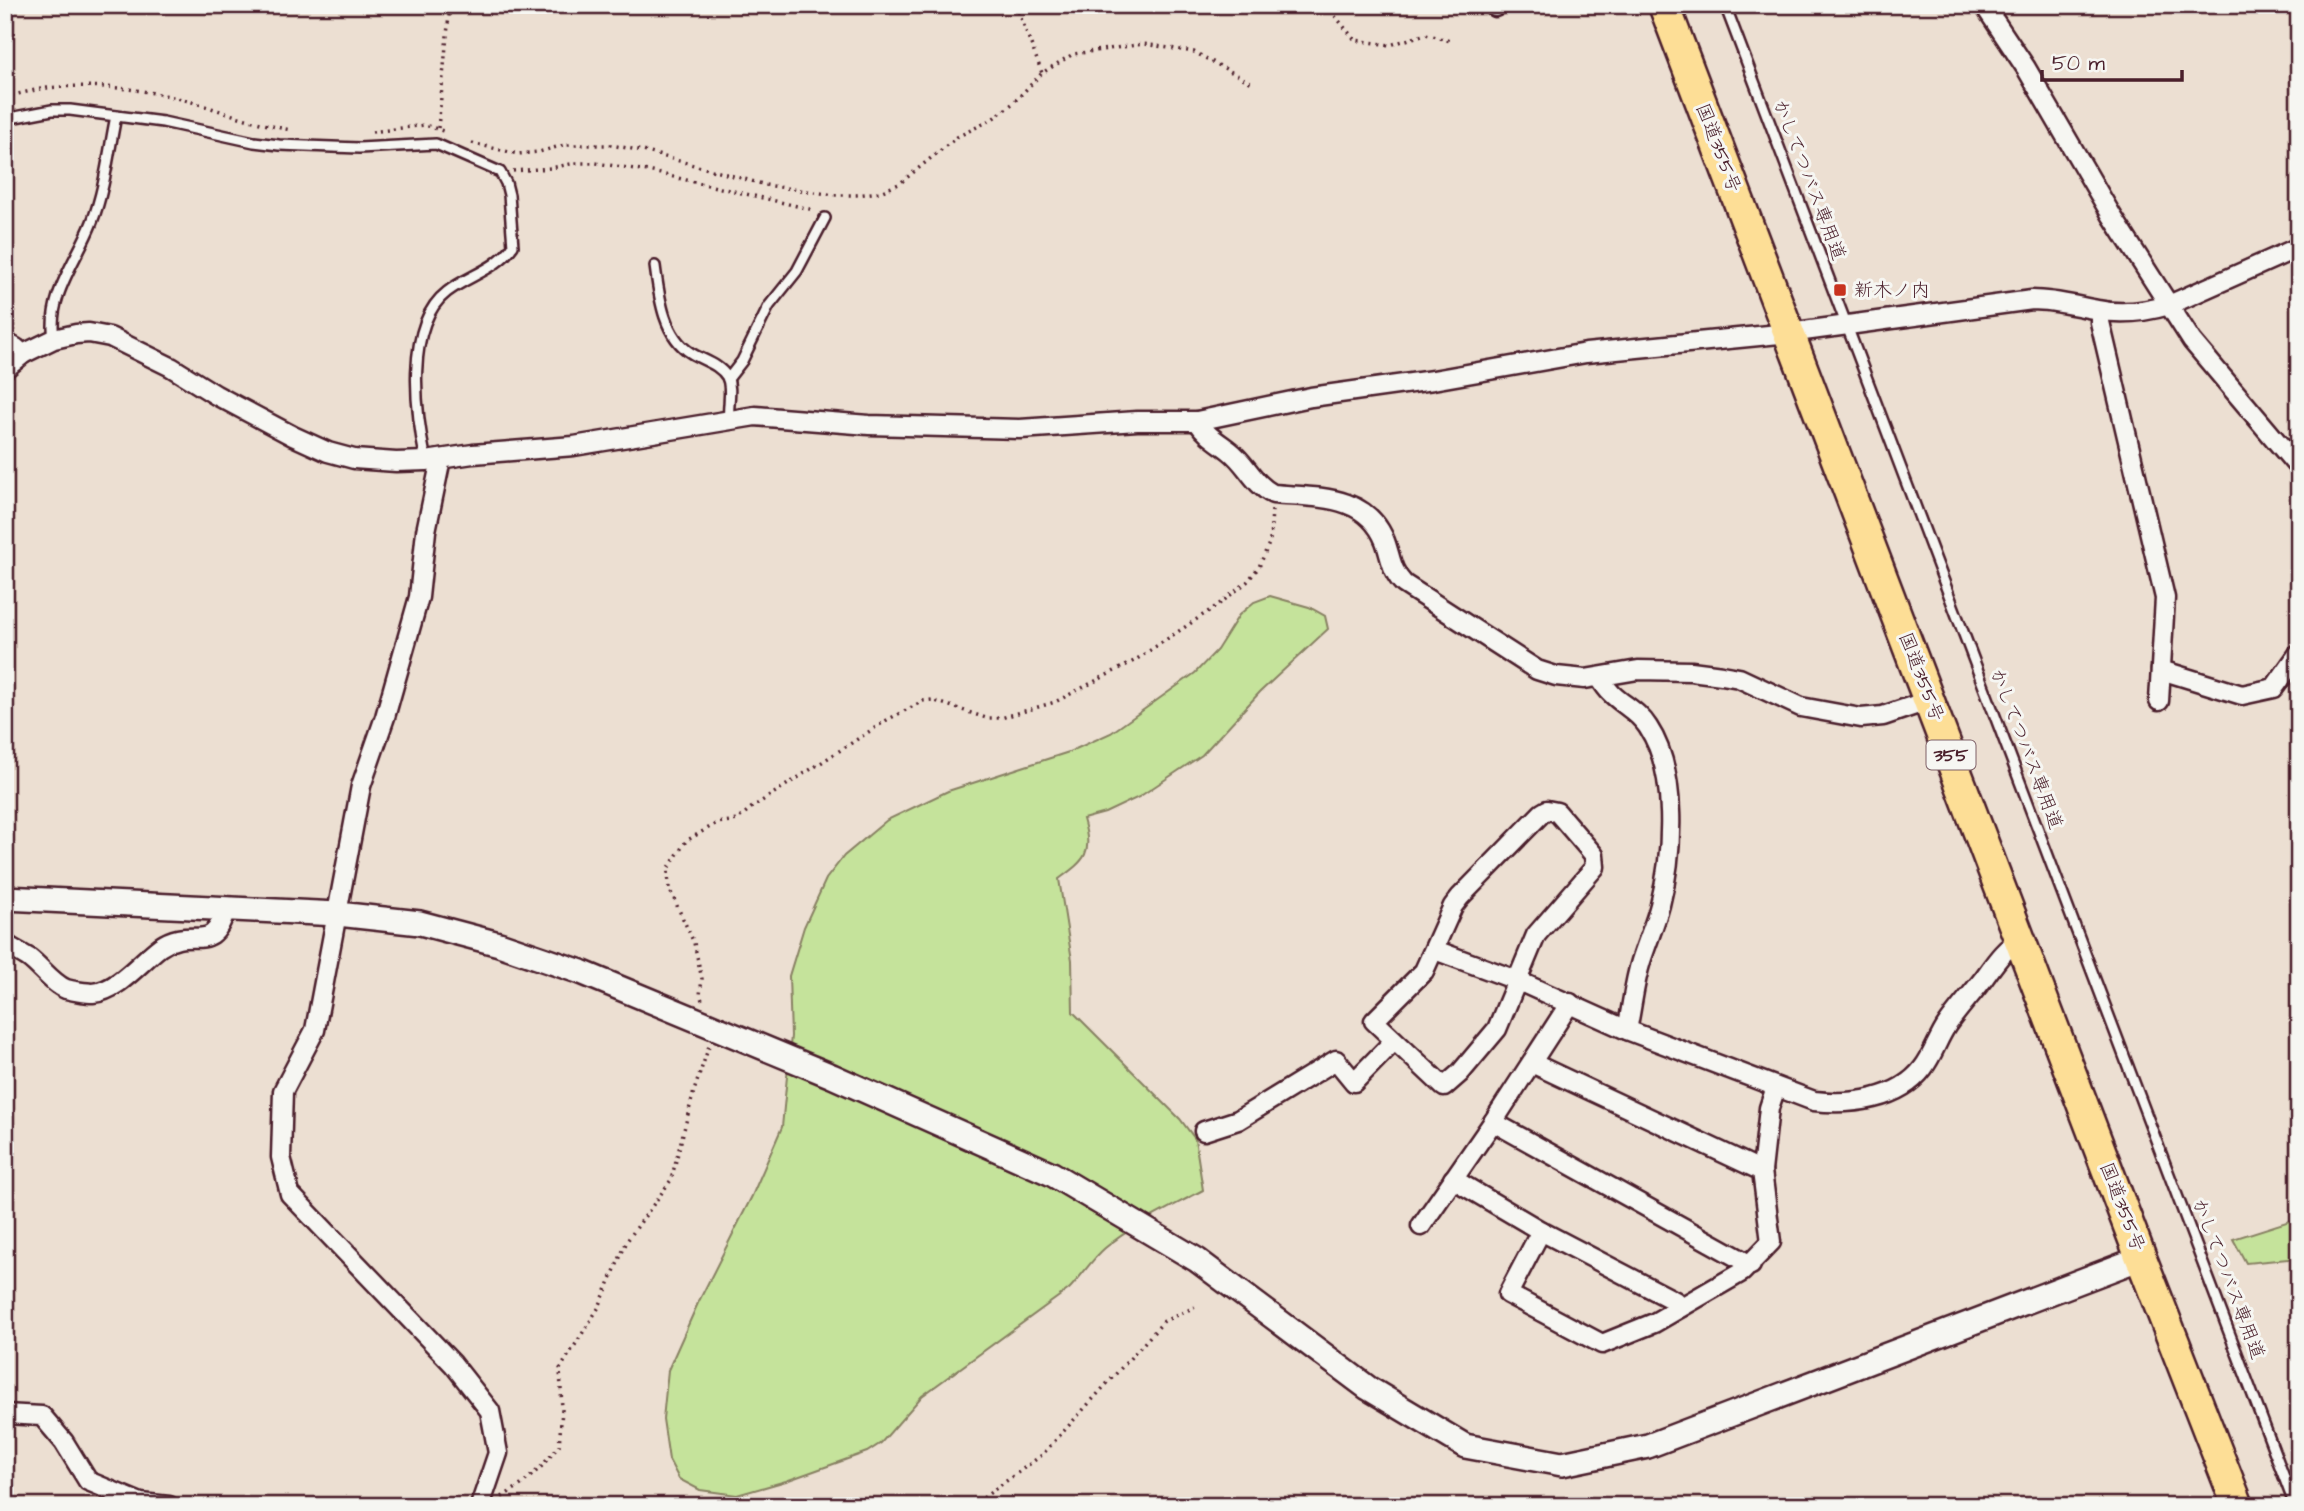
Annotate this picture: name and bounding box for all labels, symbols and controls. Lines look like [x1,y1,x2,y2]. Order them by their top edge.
scale bar [2042,38,2182,82]
text: 50 m [2052,49,2106,78]
street label: かしてつバス専用道 [1766,96,1852,264]
street label: 国道355号 [1689,99,1747,197]
place label: 新木ノ内 [1854,277,1930,304]
marker: 新木ノ内 [1832,282,1848,298]
street label: 国道355号 [1892,628,1950,726]
street label: かしてつバス専用道 [1983,665,2069,833]
road number: 355 [1926,740,1976,770]
street label: 国道355号 [2093,1158,2151,1256]
street label: かしてつバス専用道 [2185,1195,2271,1363]

